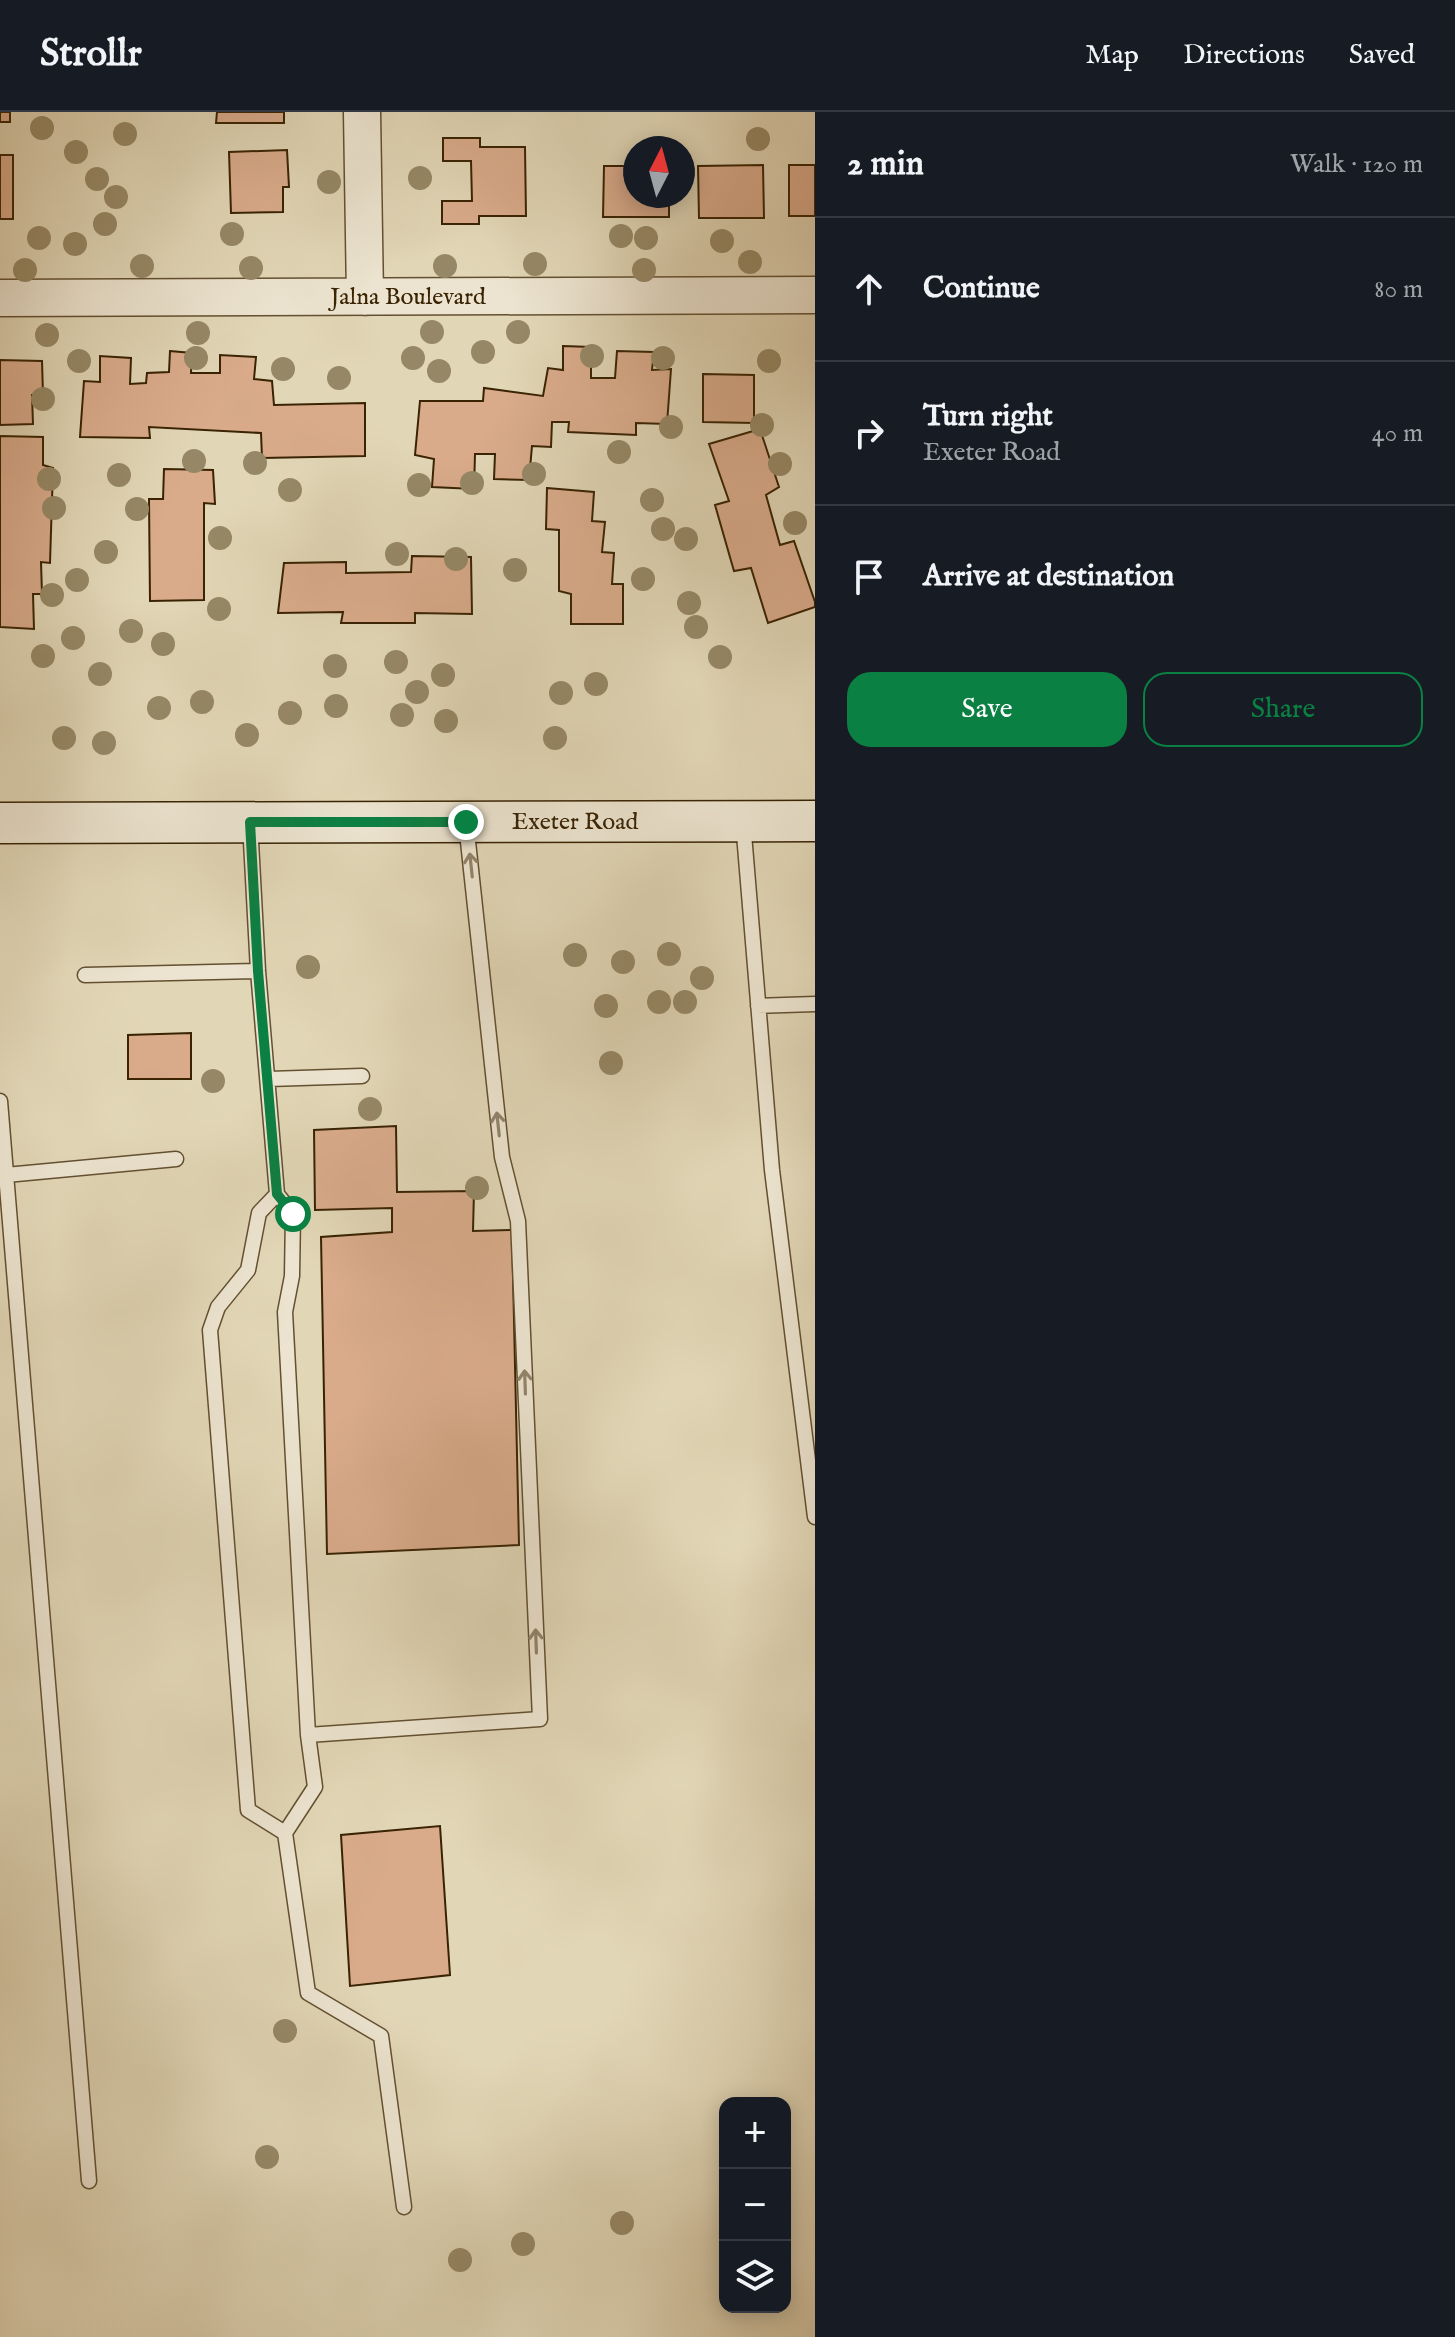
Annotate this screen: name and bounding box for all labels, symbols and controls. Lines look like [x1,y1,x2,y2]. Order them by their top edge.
text: Strollr [40,31,142,79]
text: Map [1085,38,1139,73]
text: Directions [1183,38,1305,73]
text: Saved [1349,38,1415,73]
north arrow [623,136,695,208]
text: 2 min [847,143,924,186]
text: Walk · 120 m [1290,148,1423,181]
icon: ahead [847,267,891,311]
text: Continue [923,270,1040,308]
text: 80 m [1374,273,1423,306]
street label: Jalna Boulevard [327,282,486,313]
text: Turn right [923,398,1053,436]
icon: right [847,411,891,455]
text: 40 m [1372,417,1423,450]
text: Exeter Road [923,436,1060,469]
icon: arrive [847,555,891,599]
text: Arrive at destination [923,558,1174,596]
button: Save [847,672,1127,747]
button: Share [1143,672,1423,747]
route end [448,804,484,840]
street label: Exeter Road [512,807,639,838]
one-way arrow [463,853,478,879]
one-way arrow [491,1111,506,1138]
route start [275,1196,311,1232]
one-way arrow [517,1369,532,1396]
one-way arrow [529,1628,544,1655]
map controls [719,2097,791,2313]
button: + [719,2097,791,2169]
button: − [719,2169,791,2241]
button: layers [719,2241,791,2313]

